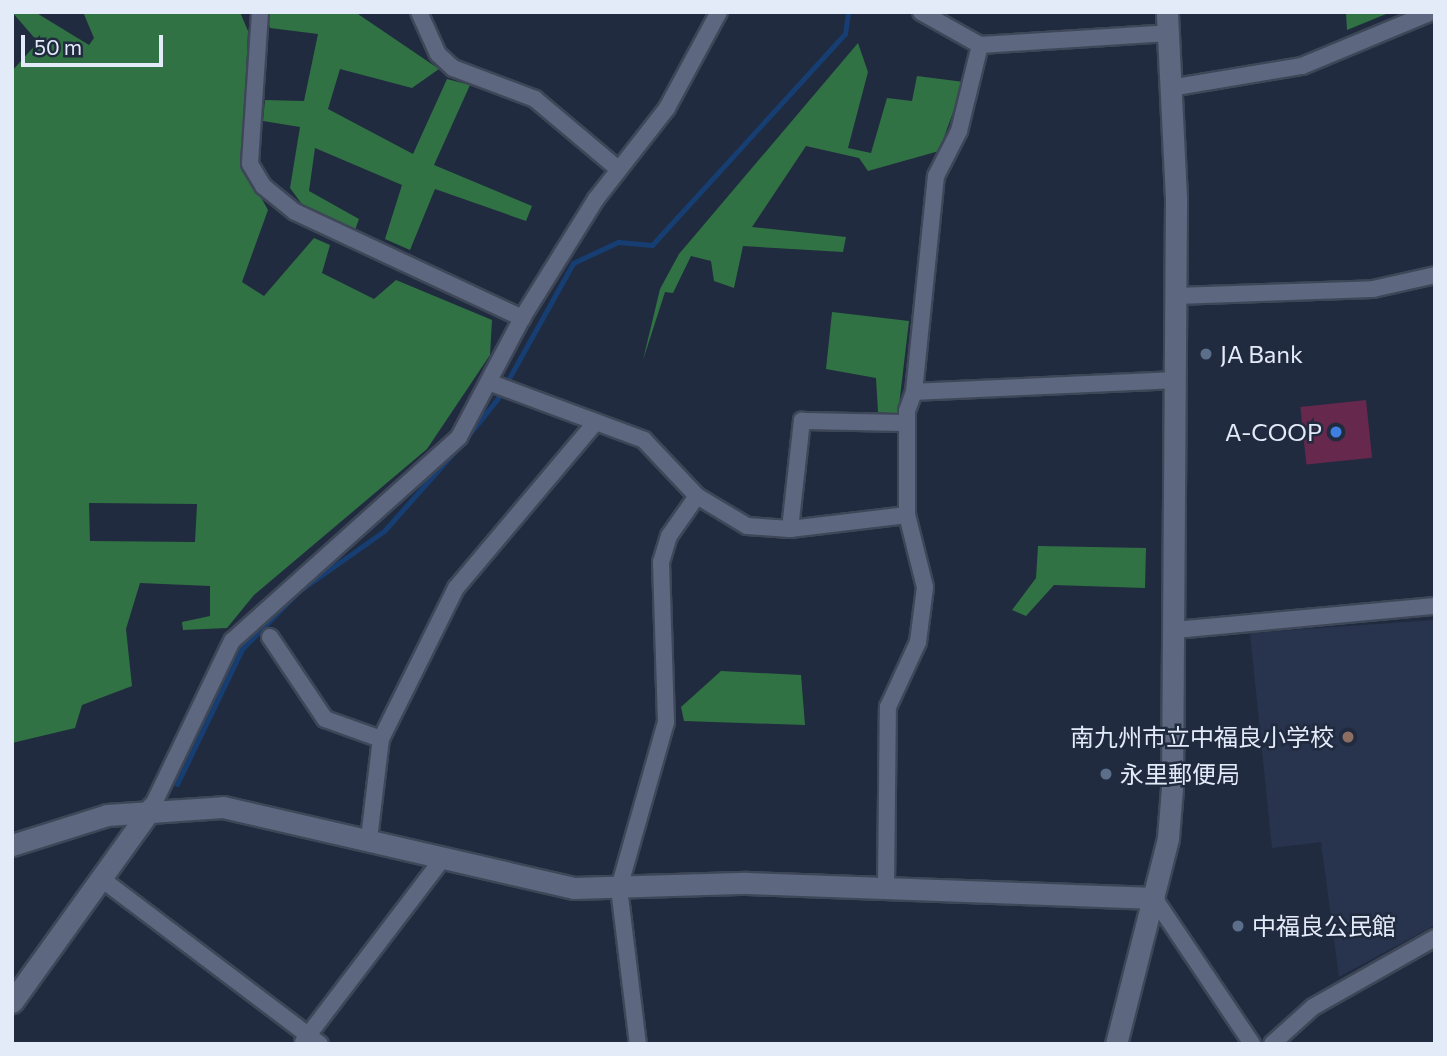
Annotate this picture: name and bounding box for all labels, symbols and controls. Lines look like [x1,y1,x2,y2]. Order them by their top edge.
scale bar [24,21,166,65]
text: 50 m [34,34,82,59]
place label: JA Bank [1220,340,1303,368]
marker: JA Bank [1198,346,1214,362]
place label: A-COOP [1225,418,1322,446]
marker: A-COOP [1328,424,1344,440]
place label: 南九州市立中福良小学校 [1070,723,1334,751]
marker: 南九州市立中福良小学校 [1340,729,1356,745]
place label: 永里郵便局 [1120,760,1240,788]
marker: 永里郵便局 [1098,766,1114,782]
place label: 中福良公民館 [1252,912,1396,940]
marker: 中福良公民館 [1230,918,1246,934]

